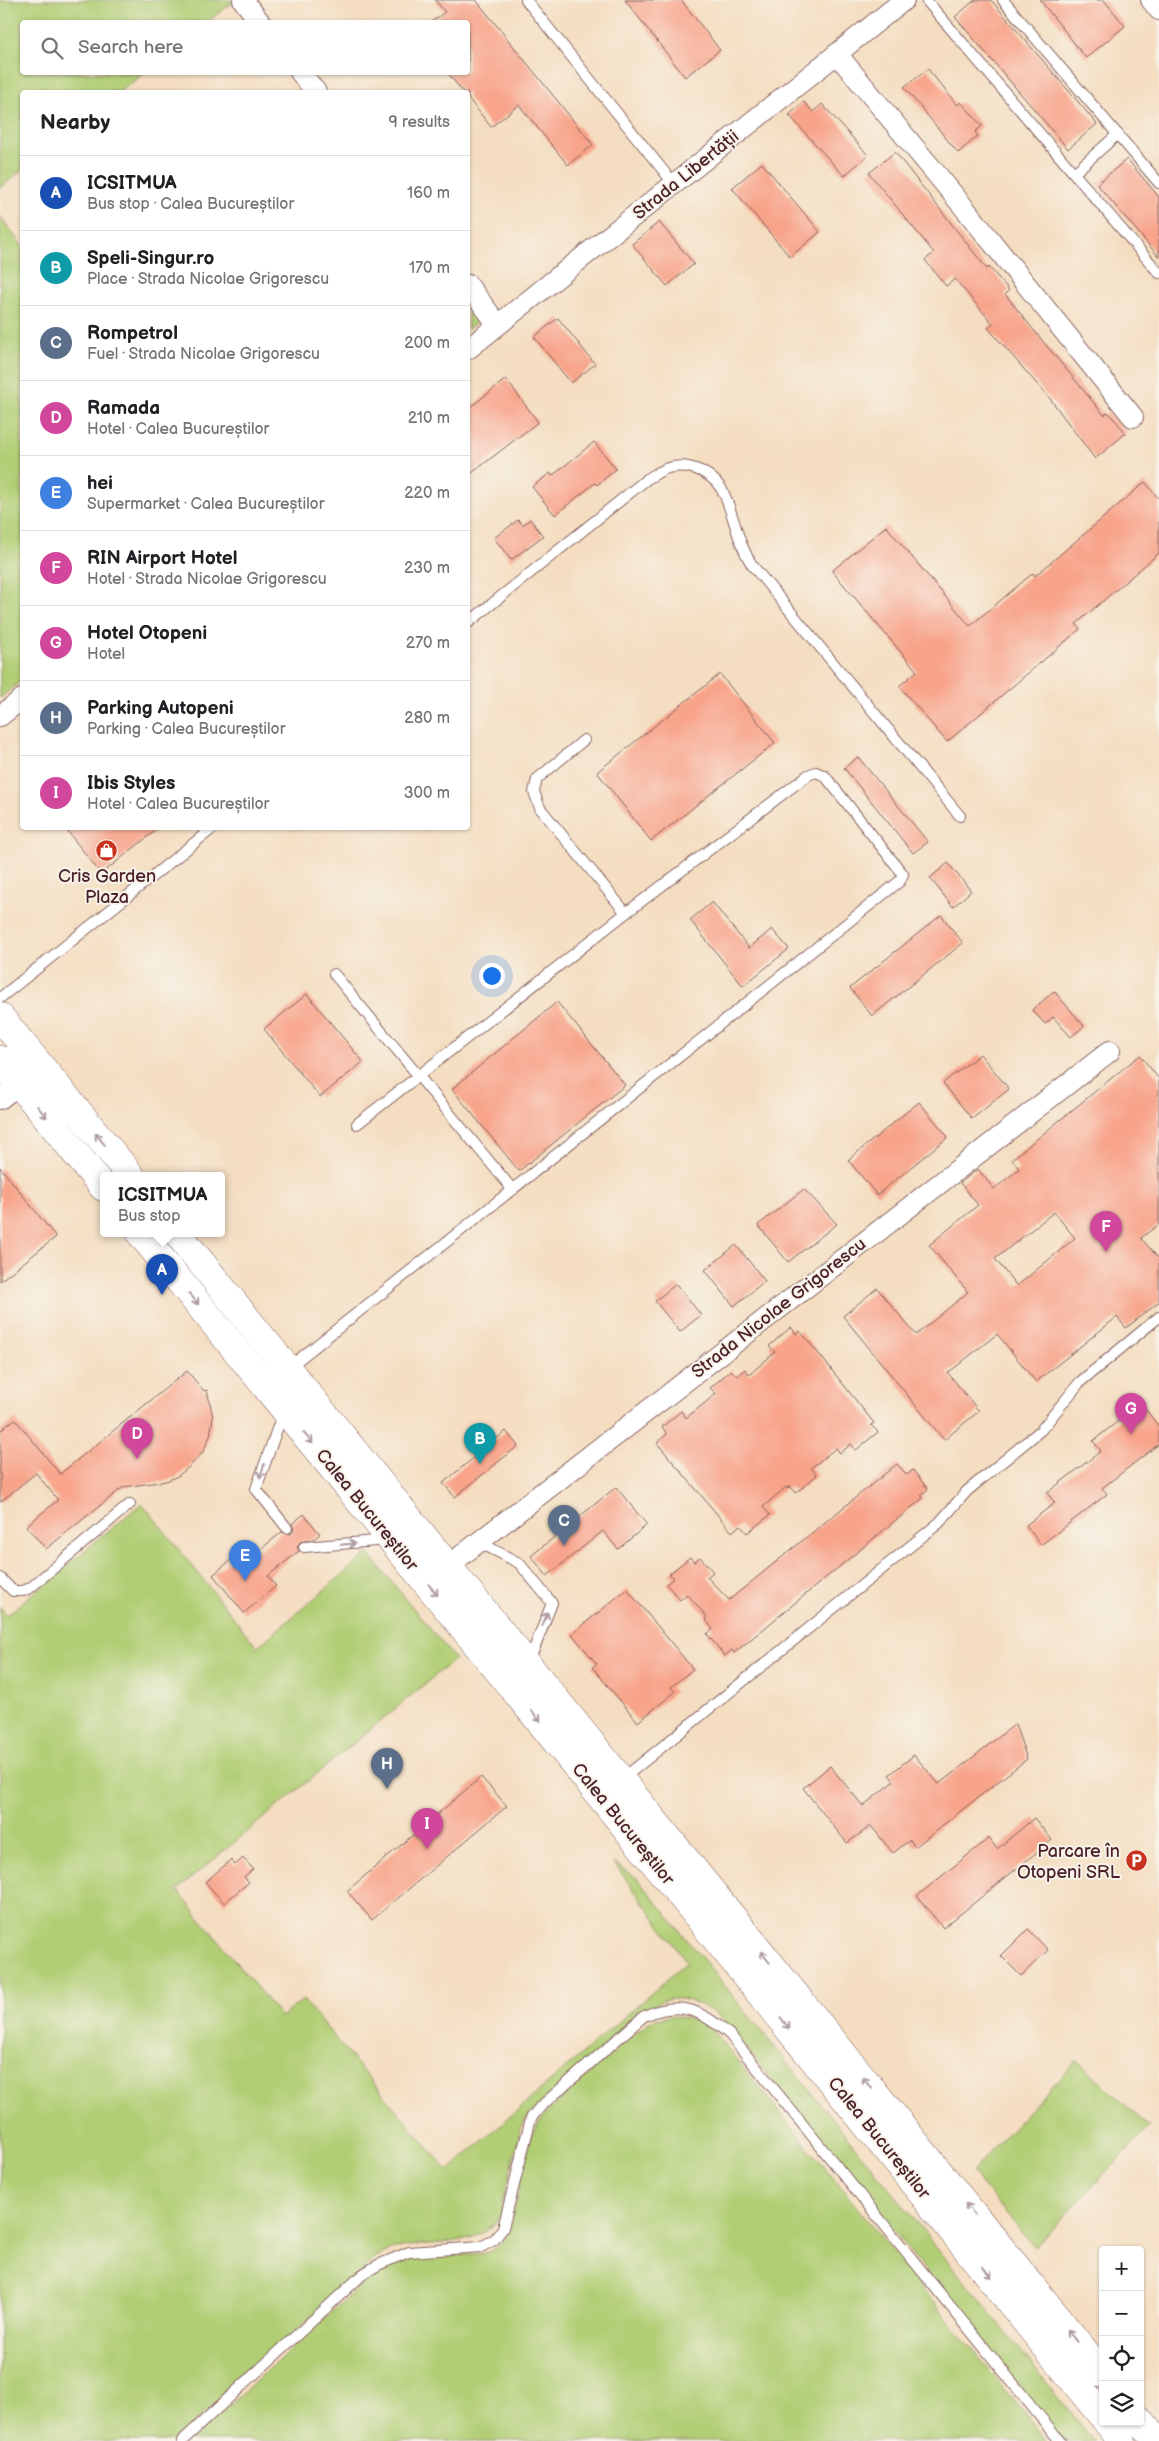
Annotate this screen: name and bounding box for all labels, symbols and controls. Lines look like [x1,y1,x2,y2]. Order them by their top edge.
search box [20,20,470,75]
icon: search [38,34,66,62]
text: Search here [78,36,183,59]
text: Nearby [40,110,110,135]
text: 9 results [388,113,450,132]
street label: Strada Libertății [629,126,743,224]
text: ICSITMUA [87,172,177,195]
text: A [51,184,61,203]
text: 160 m [407,184,450,203]
text: Bus stop · Calea Bucureștilor [87,195,294,214]
text: Speli-Singur.ro [87,247,214,270]
text: B [50,259,62,278]
text: 170 m [409,259,450,278]
text: Place · Strada Nicolae Grigorescu [87,270,329,289]
text: Rompetrol [87,322,178,345]
text: C [50,334,62,353]
text: 200 m [404,334,450,353]
text: Fuel · Strada Nicolae Grigorescu [87,345,320,364]
text: Ramada [87,397,160,420]
text: D [50,409,62,428]
text: 210 m [408,409,450,428]
text: Hotel · Calea Bucureștilor [87,420,269,439]
text: hei [87,472,113,495]
text: E [51,484,61,503]
text: 220 m [404,484,450,503]
text: Supermarket · Calea Bucureștilor [87,495,325,514]
text: RIN Airport Hotel [87,547,237,570]
text: F [51,559,61,578]
text: 230 m [404,559,450,578]
text: Hotel · Strada Nicolae Grigorescu [87,570,327,589]
text: Hotel Otopeni [87,622,207,645]
text: G [50,634,62,653]
text: 270 m [406,634,450,653]
text: Hotel [87,645,125,664]
text: Parking Autopeni [87,697,234,720]
text: H [50,709,62,728]
text: 280 m [404,709,450,728]
text: Parking · Calea Bucureștilor [87,720,285,739]
text: Ibis Styles [87,772,175,795]
text: I [53,784,59,803]
text: 300 m [404,784,450,803]
text: Hotel · Calea Bucureștilor [87,795,269,814]
shop icon: Cris Garden Plaza [95,839,119,863]
place label: Cris Garden Plaza [58,866,156,908]
your location [479,963,505,989]
one-way arrow [36,1105,47,1118]
one-way arrow [94,1132,105,1145]
popup [100,1172,225,1237]
text: ICSITMUA [118,1184,207,1207]
text: Bus stop [118,1207,180,1226]
pin: F [1090,1211,1122,1252]
street label: Strada Nicolae Grigorescu [688,1233,870,1383]
pin: A [146,1254,178,1295]
one-way arrow [188,1292,199,1305]
pin: G [1115,1393,1147,1434]
pin: D [121,1418,153,1459]
pin: B [464,1423,496,1464]
one-way arrow [302,1431,313,1444]
street label: Calea Bucureștilor [311,1445,423,1576]
one-way arrow [257,1463,266,1478]
pin: C [548,1505,580,1546]
one-way arrow [340,1539,356,1548]
pin: E [229,1540,261,1581]
one-way arrow [428,1584,439,1597]
one-way arrow [541,1612,550,1628]
one-way arrow [531,1710,542,1723]
pin: H [371,1748,403,1789]
street label: Calea Bucureștilor [567,1759,679,1890]
pin: I [411,1808,443,1849]
place label: Parcare în Otopeni SRL [1017,1841,1121,1883]
parking icon: Parcare în Otopeni SRL [1124,1849,1148,1873]
one-way arrow [760,1951,771,1964]
one-way arrow [779,2017,791,2030]
street label: Calea Bucureștilor [823,2073,935,2204]
one-way arrow [862,2077,873,2090]
one-way arrow [964,2203,975,2216]
map controls [1099,2246,1144,2426]
button: + [1099,2246,1144,2291]
one-way arrow [981,2265,992,2278]
button: − [1099,2291,1144,2336]
one-way arrow [1066,2329,1078,2342]
button: locate [1099,2336,1144,2381]
button: layers [1099,2381,1144,2426]

